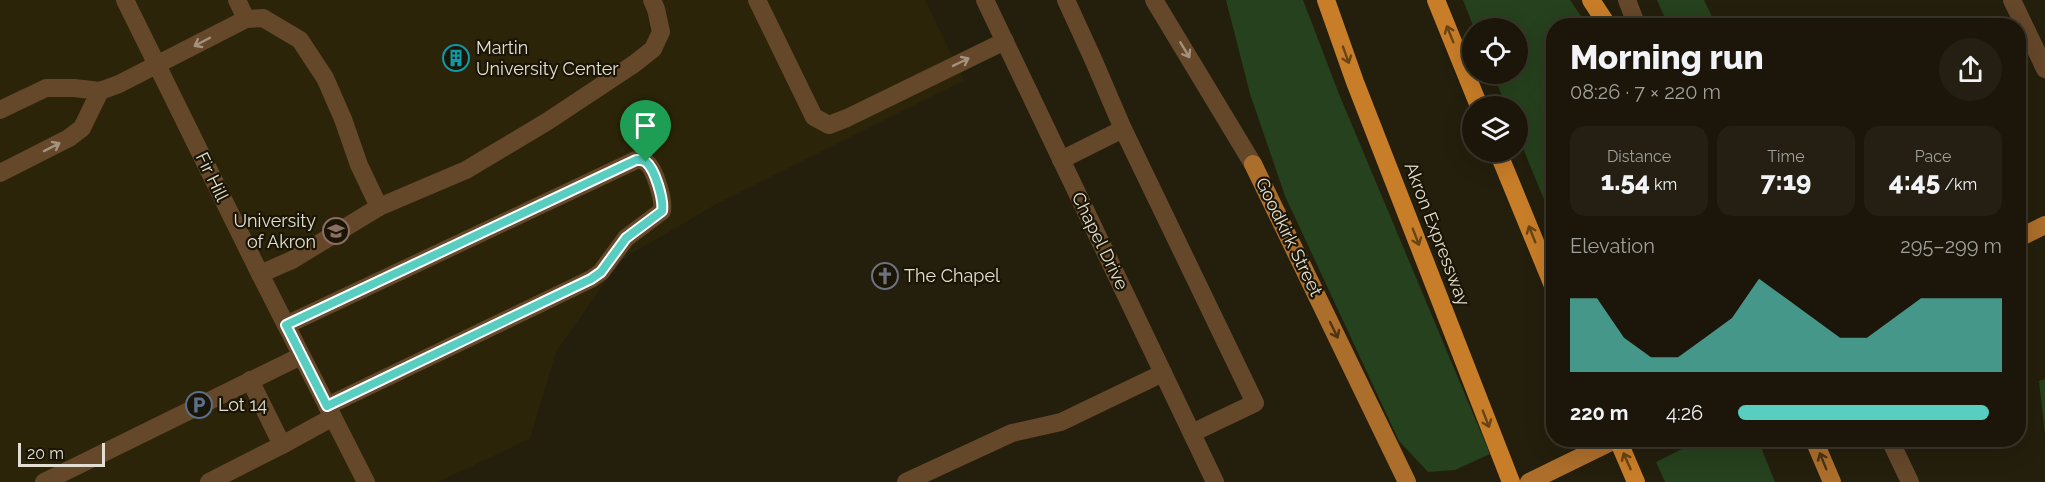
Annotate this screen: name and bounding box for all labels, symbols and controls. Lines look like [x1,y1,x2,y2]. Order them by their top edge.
map controls [1462,18,1528,162]
button: locate [1462,18,1528,84]
one-way arrow [1444,25,1455,44]
one-way arrow [193,37,211,48]
place label: Martin University Center [476,37,619,79]
text: Morning run [1570,38,1764,77]
button: share [1939,38,2002,101]
one-way arrow [1179,41,1191,58]
building icon: Martin University Center [441,43,471,73]
one-way arrow [1341,45,1352,64]
one-way arrow [952,56,970,68]
text: 08:26 · 7 × 220 m [1570,80,1721,104]
button: layers [1462,96,1528,162]
pin [620,100,671,162]
icon: arrive [629,109,662,142]
one-way arrow [43,140,61,152]
text: Distance [1607,147,1671,166]
text: Time [1767,147,1805,166]
text: Pace [1915,147,1951,166]
street label: Fir Hill [192,149,233,205]
street label: Akron Expressway [1400,159,1475,309]
text: 1.54 [1601,166,1650,196]
text: 7:19 [1761,166,1811,196]
text: 4:45 [1889,166,1940,196]
street label: Goodkirk Street [1252,174,1327,300]
text: km [1650,175,1677,194]
text: /km [1940,175,1977,194]
street label: Chapel Drive [1068,188,1133,294]
place label: University of Akron [234,210,316,252]
school or university icon: University of Akron [321,216,351,246]
one-way arrow [1526,225,1537,244]
one-way arrow [1411,227,1422,246]
text: Elevation [1570,234,1655,258]
text: 295–299 m [1900,234,2002,258]
church icon: The Chapel [870,261,900,291]
place label: The Chapel [904,265,1000,286]
one-way arrow [1328,320,1340,338]
parking icon: Lot 14 [184,390,214,420]
place label: Lot 14 [218,394,267,415]
text: 220 m [1570,401,1628,425]
text: 4:26 [1666,401,1703,425]
one-way arrow [1481,409,1492,428]
scale bar [18,440,105,468]
text: 20 m [27,444,64,463]
one-way arrow [1621,452,1632,470]
one-way arrow [1817,452,1828,470]

